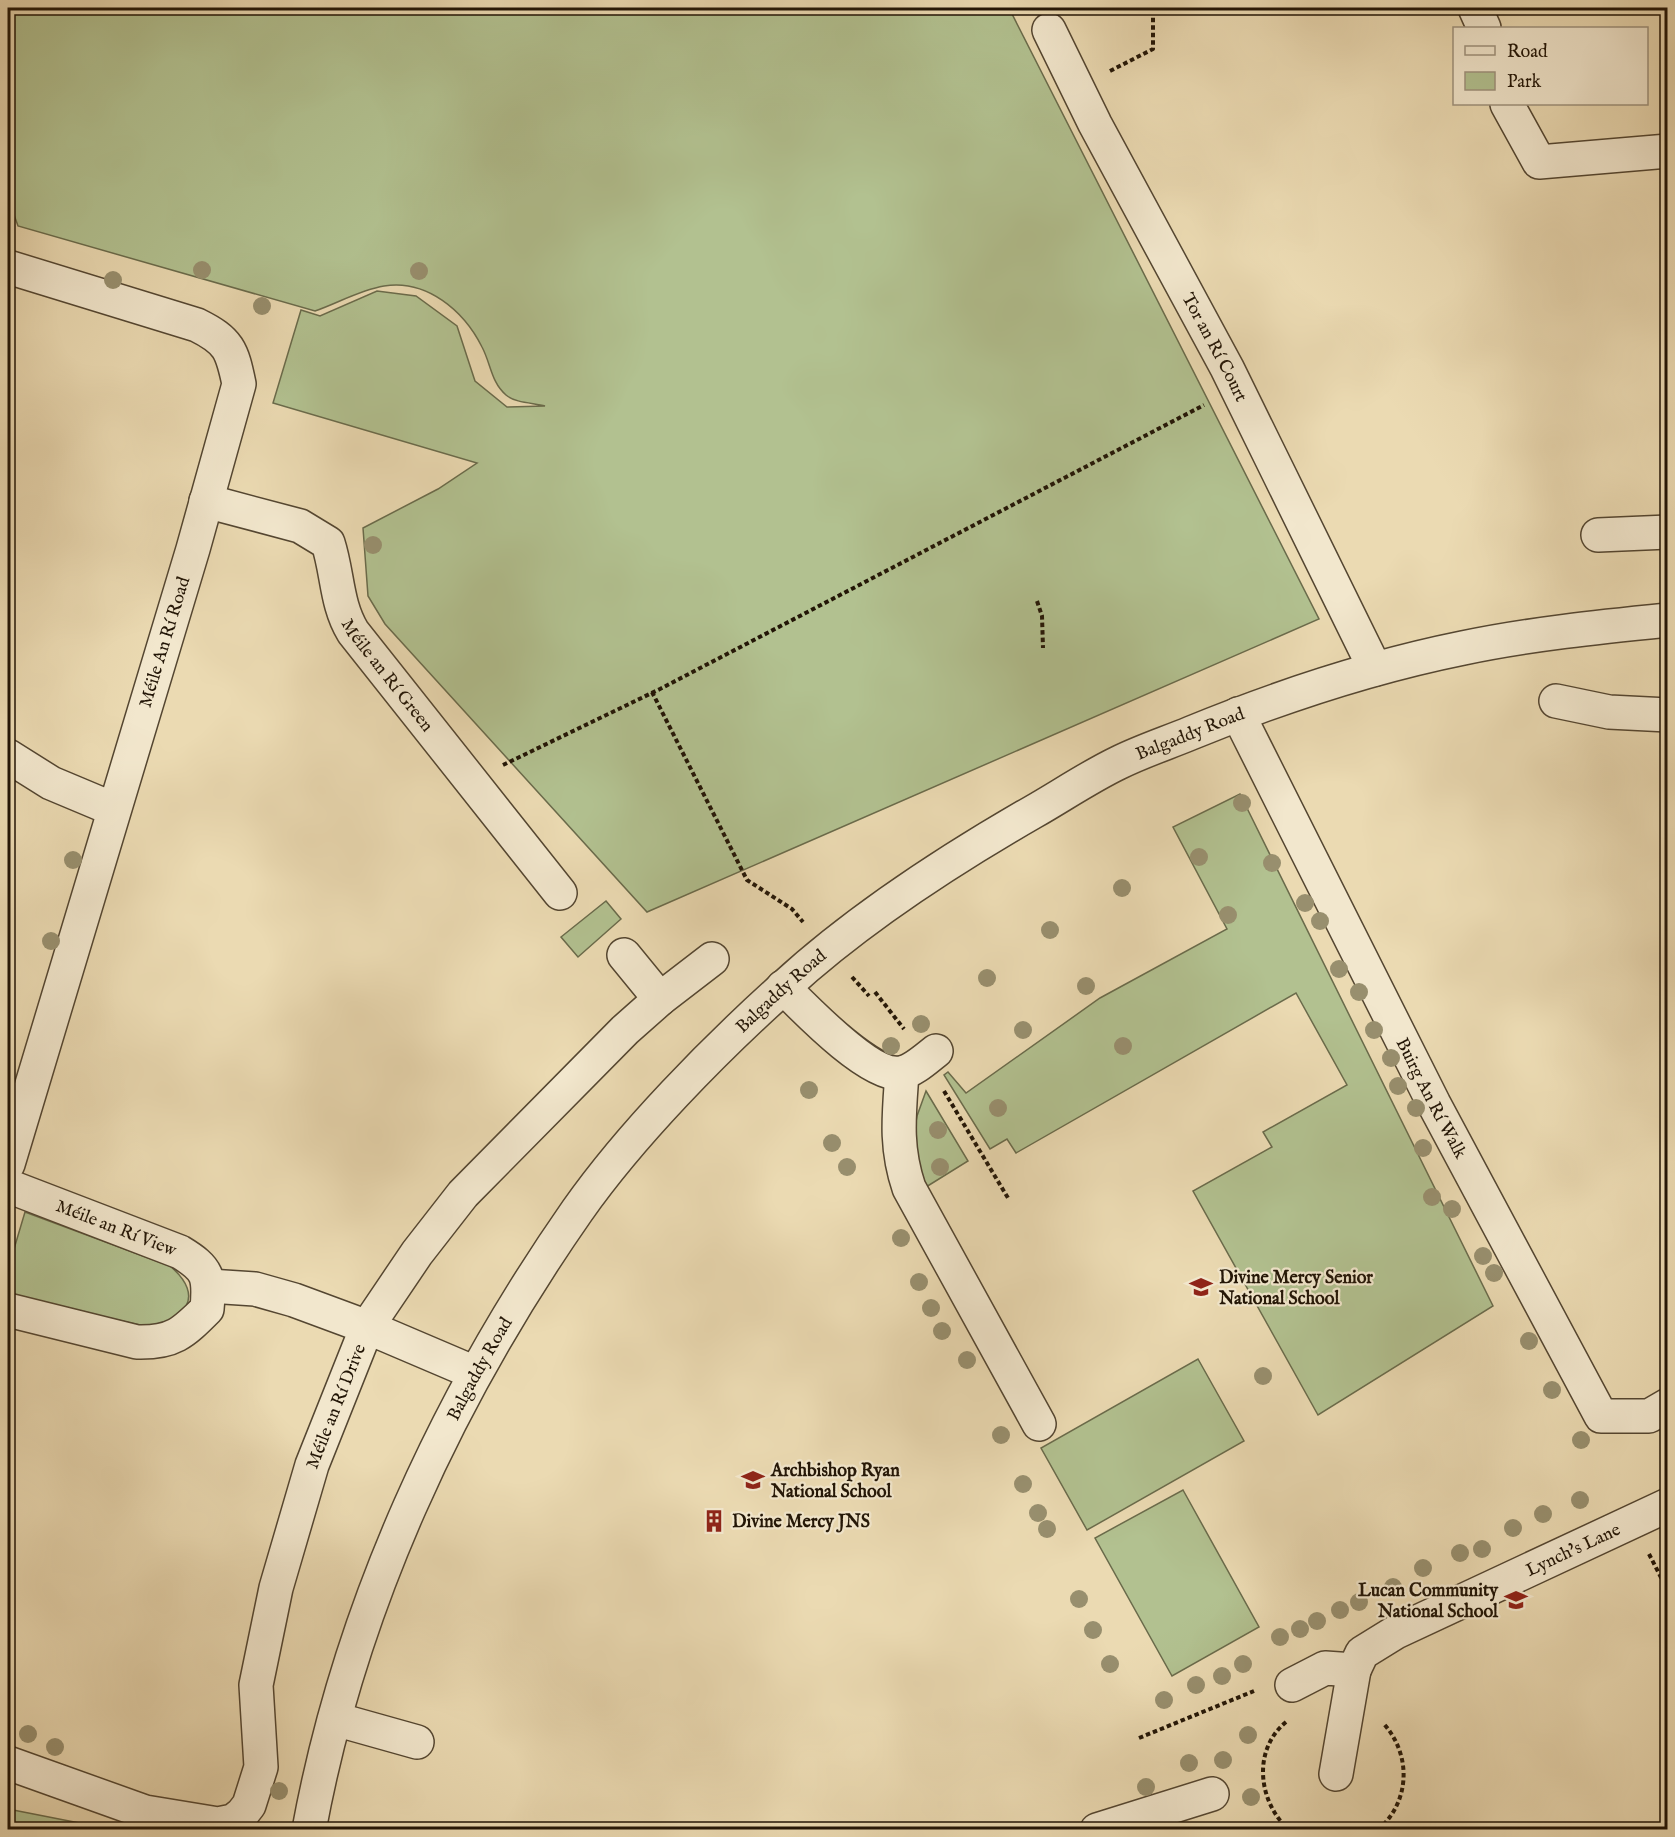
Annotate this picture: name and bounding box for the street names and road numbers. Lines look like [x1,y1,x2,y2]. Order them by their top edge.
street label: Tor an Rí Court [1176,289,1252,406]
street label: Méile An Rí Road [135,574,196,711]
street label: Méile an Rí Green [335,615,438,737]
street label: Balgaddy Road [1133,703,1248,767]
street label: Balgaddy Road [731,945,832,1039]
street label: Buirg An Rí Walk [1390,1034,1471,1163]
street label: Méile an Rí View [52,1195,180,1263]
street label: Balgaddy Road [443,1313,519,1425]
street label: Méile an Rí Drive [302,1341,372,1473]
street label: Lynch's Lane [1522,1519,1624,1583]

